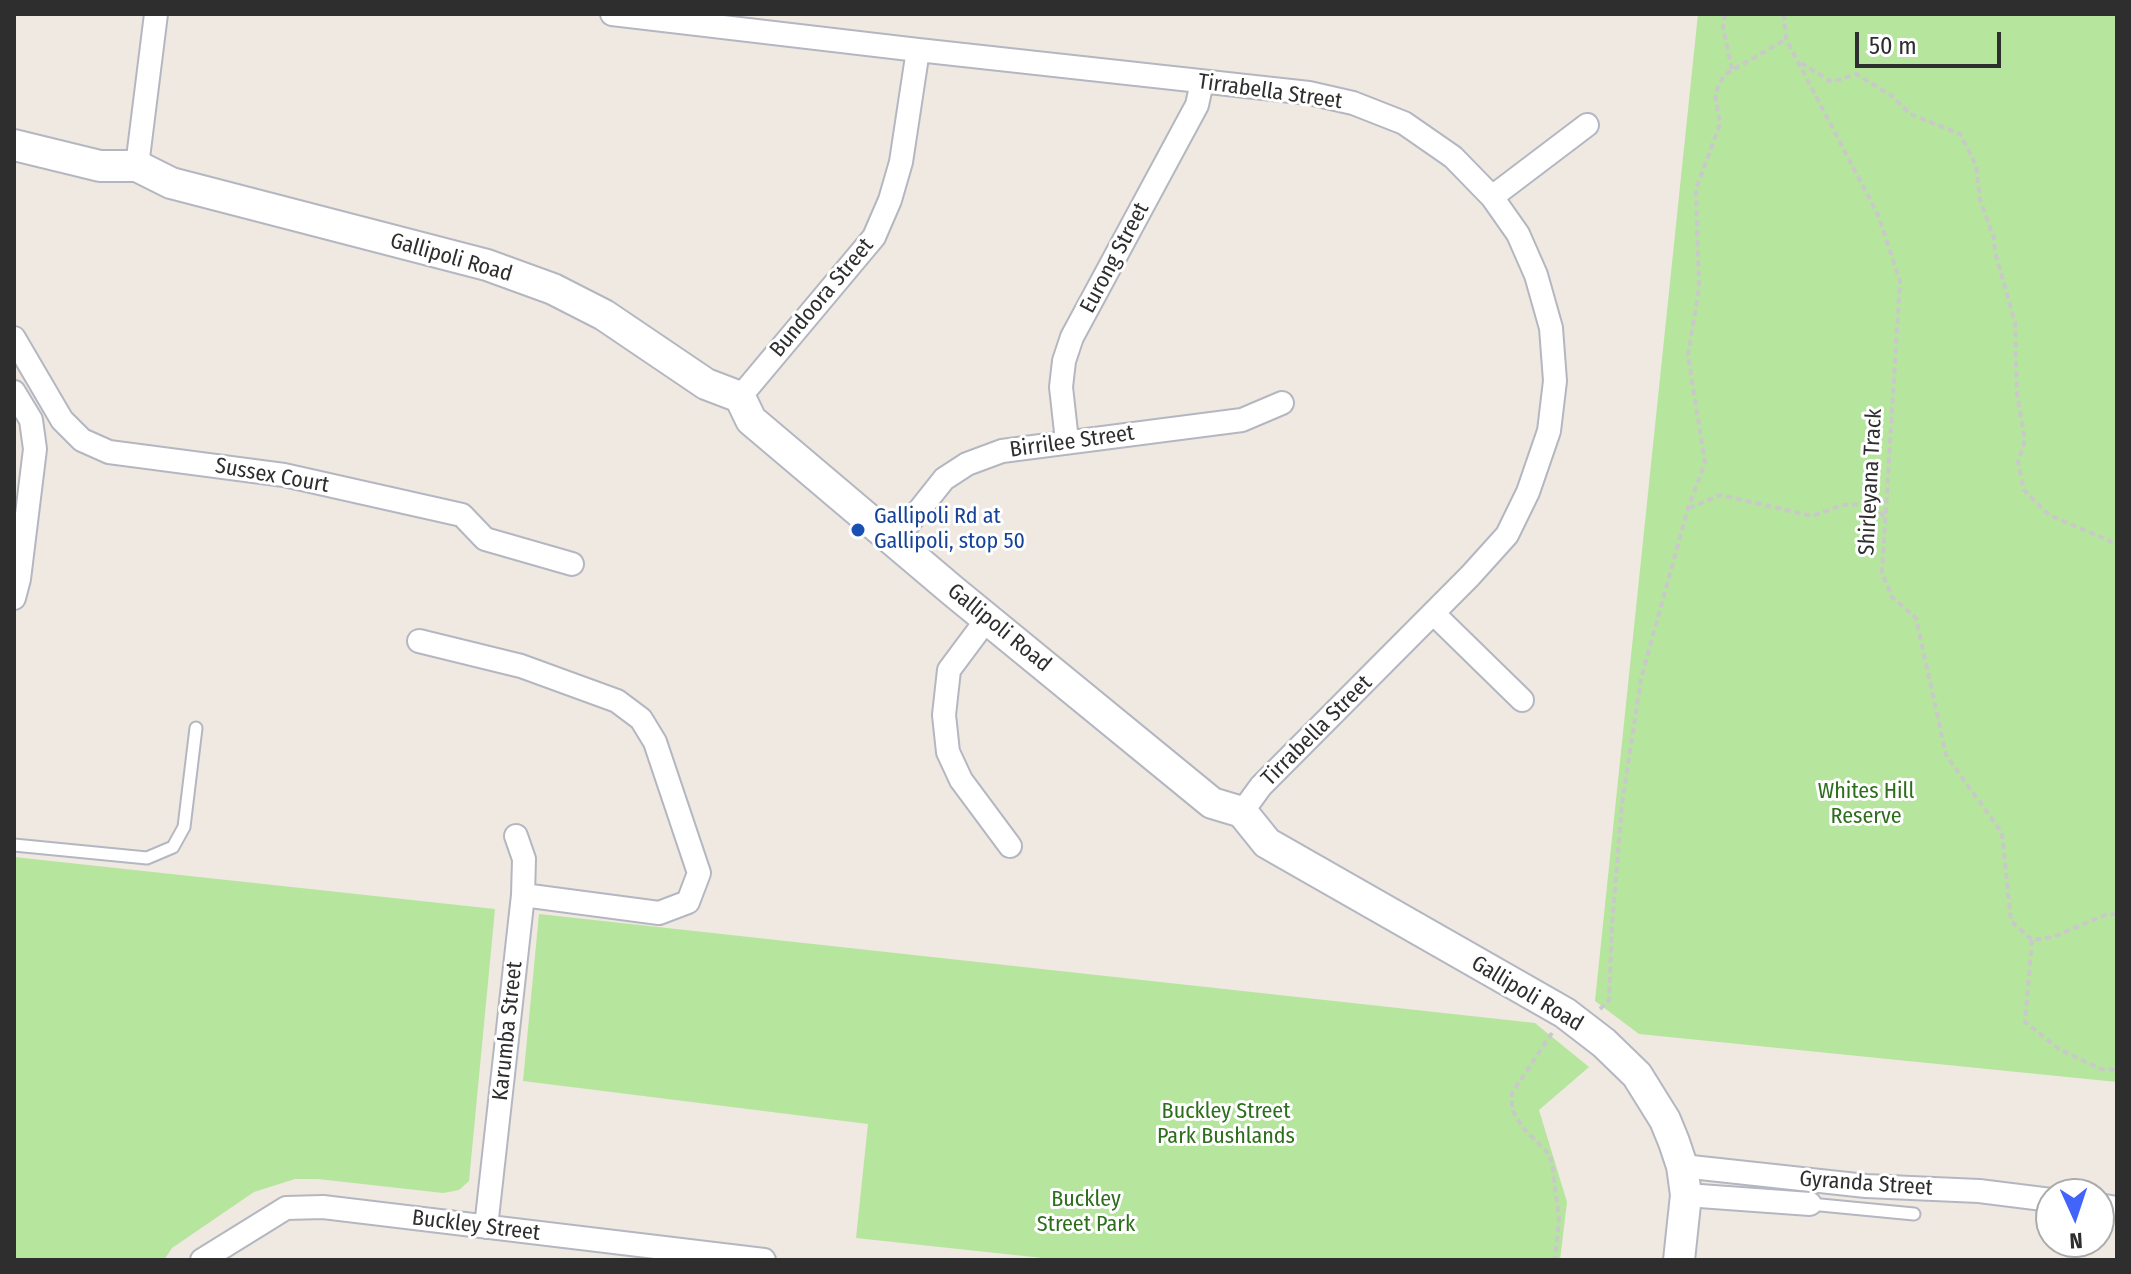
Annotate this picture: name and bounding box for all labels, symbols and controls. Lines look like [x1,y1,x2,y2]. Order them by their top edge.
scale bar [1859,16,2005,66]
text: 50 m [1869,32,1917,60]
street label: Tirrabella Street [1196,69,1344,115]
street label: Eurong Street [1075,198,1155,318]
street label: Gallipoli Road [387,228,515,288]
street label: Bundoora Street [765,233,879,363]
street label: Shirleyana Track [1854,408,1888,556]
street label: Birrilee Street [1008,420,1136,464]
street label: Sussex Court [213,453,331,499]
place label: Gallipoli Rd at Gallipoli, stop 50 [874,504,1025,556]
marker: Gallipoli Rd at Gallipoli, stop 50 [849,521,867,539]
street label: Gallipoli Road [942,578,1056,678]
street label: Tirrabella Street [1256,670,1378,792]
park label: Whites Hill Reserve [1818,779,1914,830]
street label: Gallipoli Road [1466,950,1588,1038]
street label: Karumba Street [488,960,528,1102]
park label: Buckley Street Park Bushlands [1157,1099,1295,1150]
street label: Gyranda Street [1798,1166,1934,1202]
north arrow [2035,1178,2115,1258]
park label: Buckley Street Park [1037,1187,1135,1238]
street label: Buckley Street [410,1205,542,1247]
text: N [2069,1227,2083,1254]

